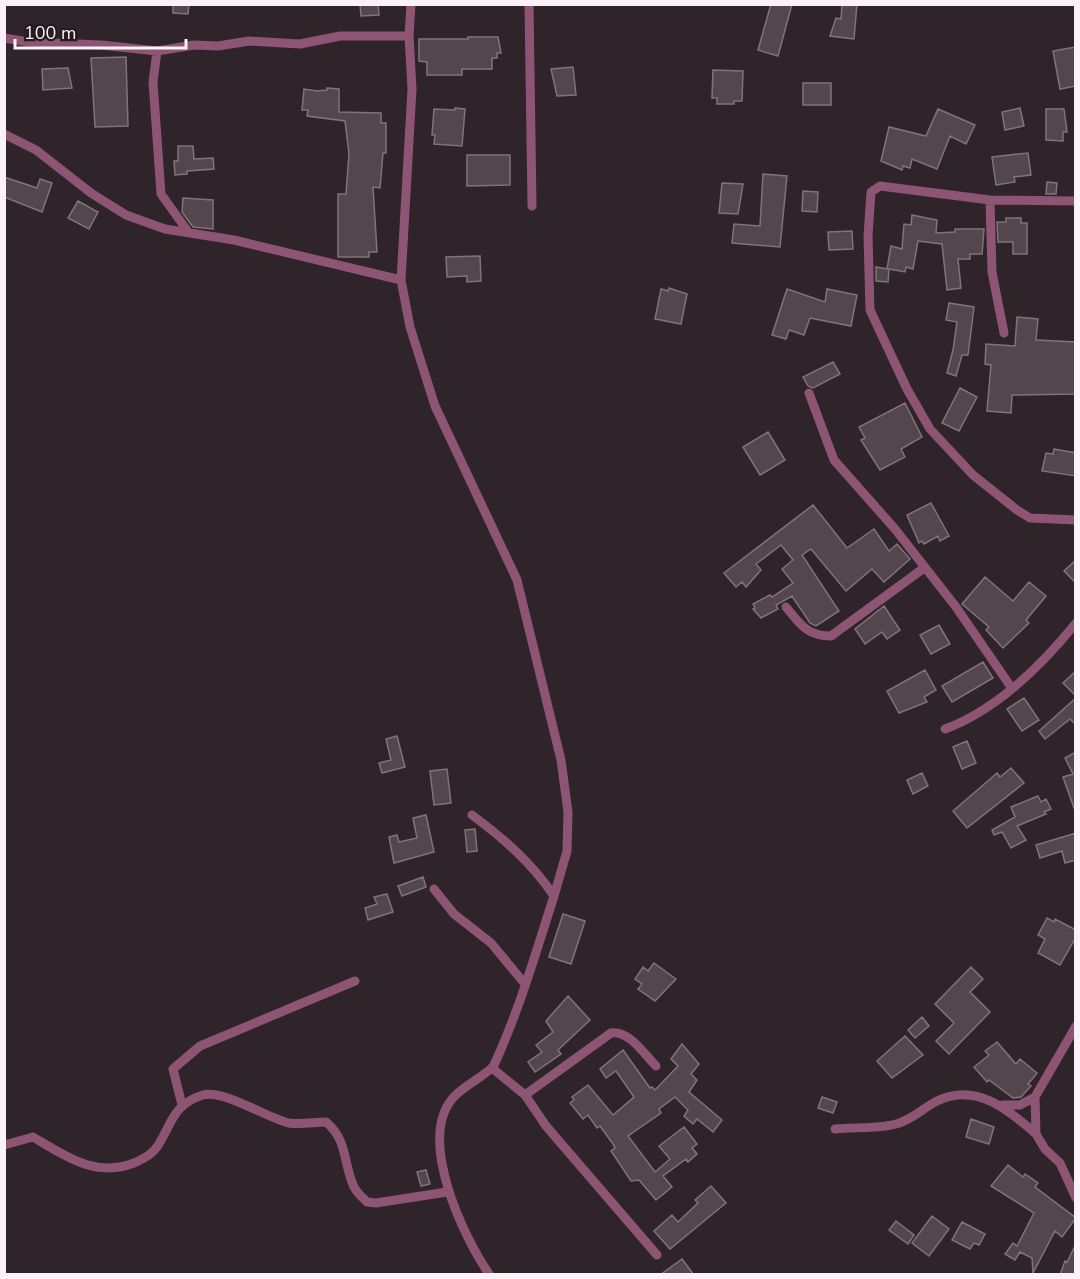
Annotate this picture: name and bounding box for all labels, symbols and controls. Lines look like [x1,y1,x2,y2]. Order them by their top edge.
scale bar [15,12,186,50]
text: 100 m [24,21,76,45]

